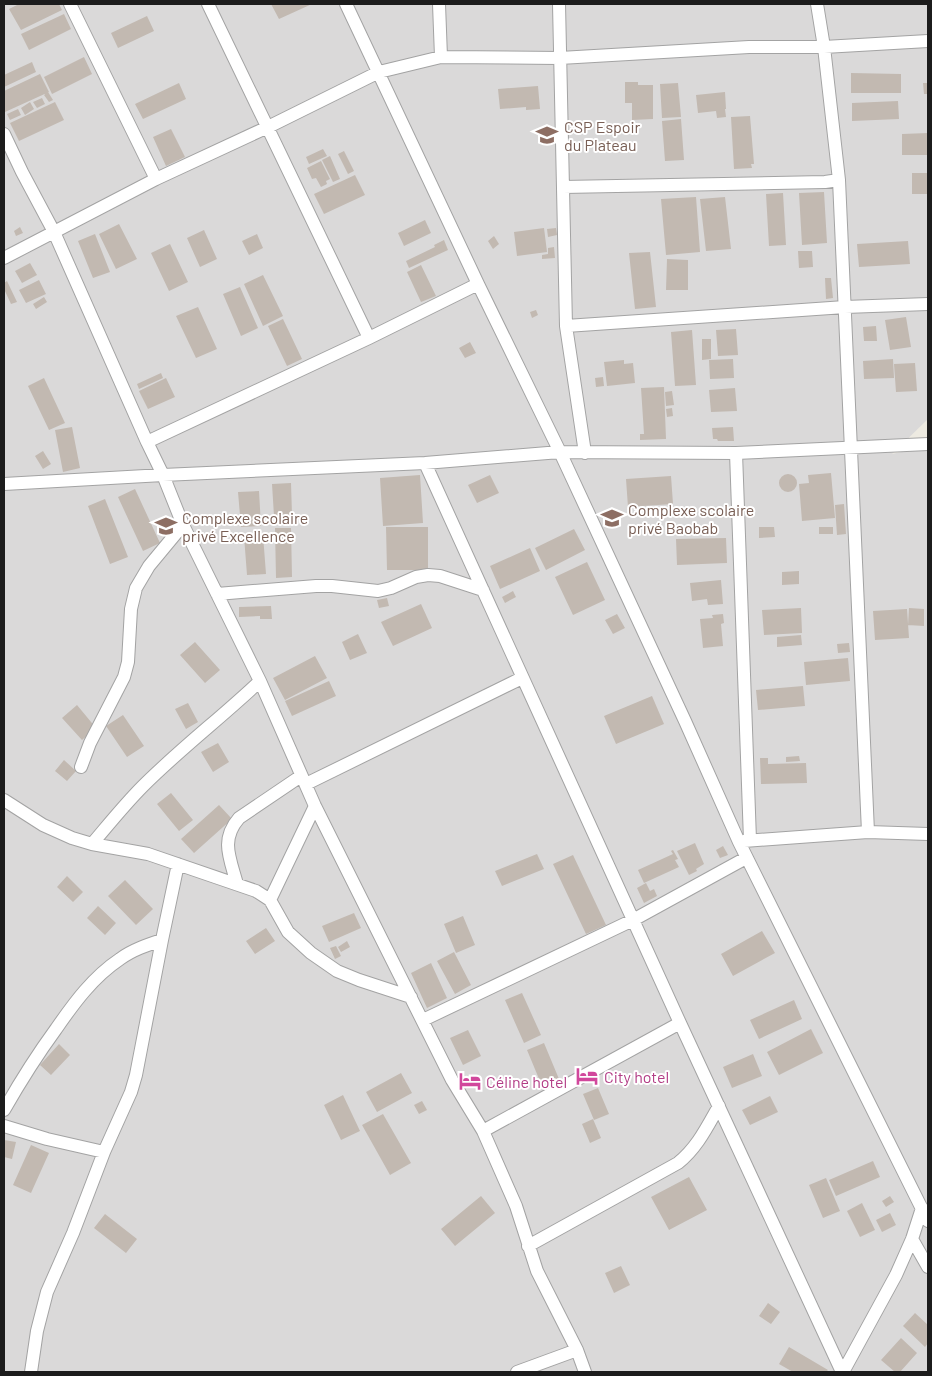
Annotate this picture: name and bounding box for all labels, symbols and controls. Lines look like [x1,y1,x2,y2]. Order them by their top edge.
place label: CSP Espoir du Plateau [564,117,641,154]
school or university icon: CSP Espoir du Plateau [534,122,560,148]
place label: Complexe scolaire privé Baobab [628,500,754,537]
school or university icon: Complexe scolaire privé Baobab [599,505,625,531]
place label: Complexe scolaire privé Excellence [182,508,308,545]
school or university icon: Complexe scolaire privé Excellence [153,513,179,539]
hotel icon: City hotel [574,1063,600,1089]
place label: City hotel [604,1067,669,1086]
hotel icon: Céline hotel [457,1068,483,1094]
place label: Céline hotel [486,1072,567,1091]

